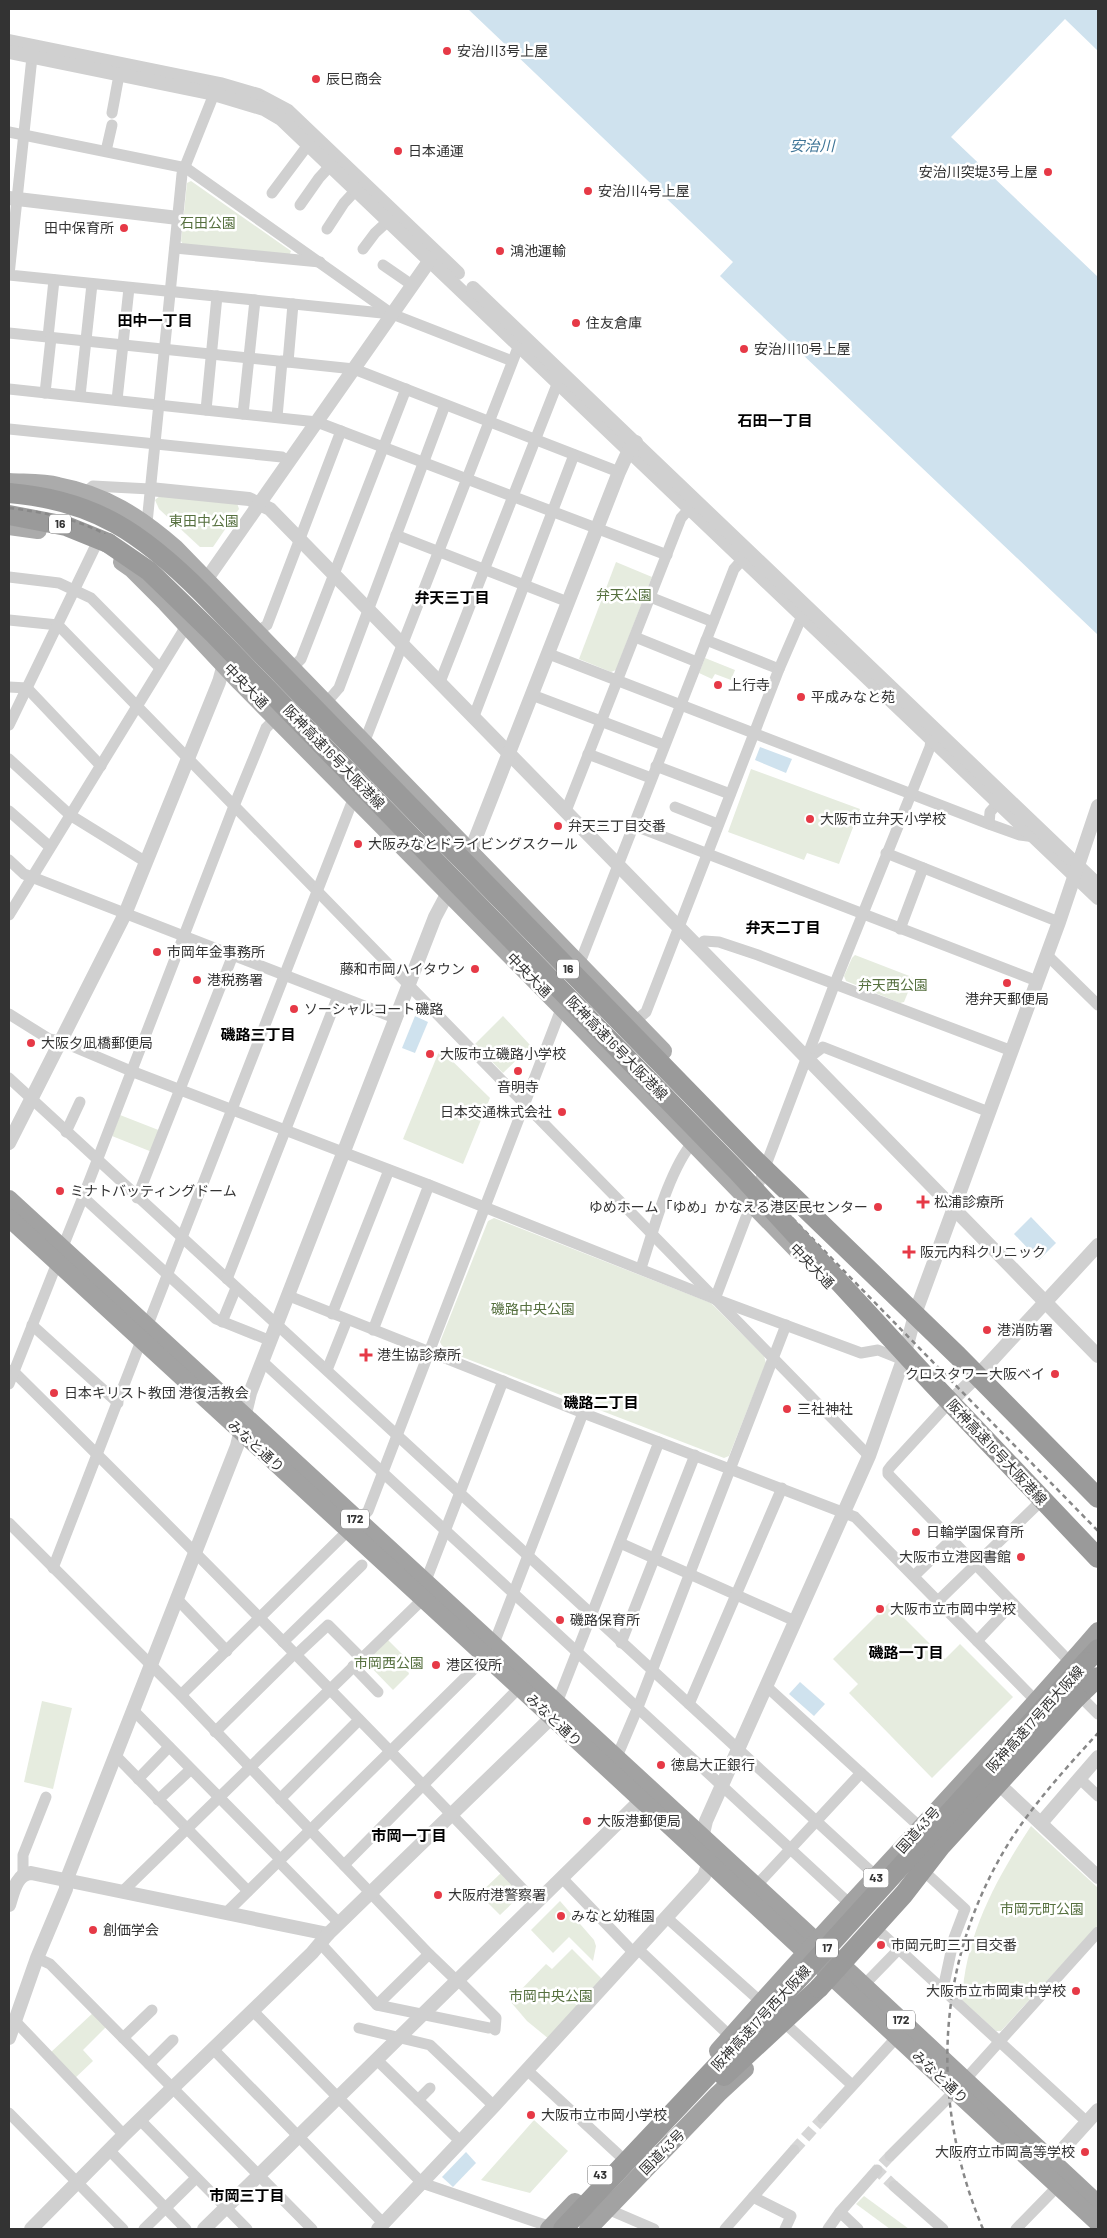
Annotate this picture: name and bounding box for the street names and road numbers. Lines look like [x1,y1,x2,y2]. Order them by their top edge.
road number: 16 [49,514,71,534]
street label: 中央大通 [221,660,272,712]
street label: 阪神高速16号大阪港線 [280,701,388,812]
street label: 中央大通 [504,949,555,1000]
road number: 16 [557,960,579,979]
street label: 阪神高速16号大阪港線 [563,992,671,1103]
street label: 中央大通 [787,1240,838,1292]
street label: 阪神高速16号大阪港線 [944,1395,1051,1508]
street label: みなと通り [225,1416,288,1475]
road number: 172 [341,1510,369,1528]
street label: 阪神高速17号西大阪線 [982,1662,1087,1775]
street label: みなと通り [523,1690,586,1750]
street label: 国道43号 [892,1803,943,1857]
road number: 43 [864,1869,888,1888]
road number: 17 [816,1939,838,1958]
street label: 阪神高速17号西大阪線 [708,1962,814,2074]
road number: 172 [887,2010,915,2030]
street label: みなと通り [909,2047,972,2107]
street label: 国道43号 [636,2126,688,2178]
road number: 43 [588,2166,612,2184]

